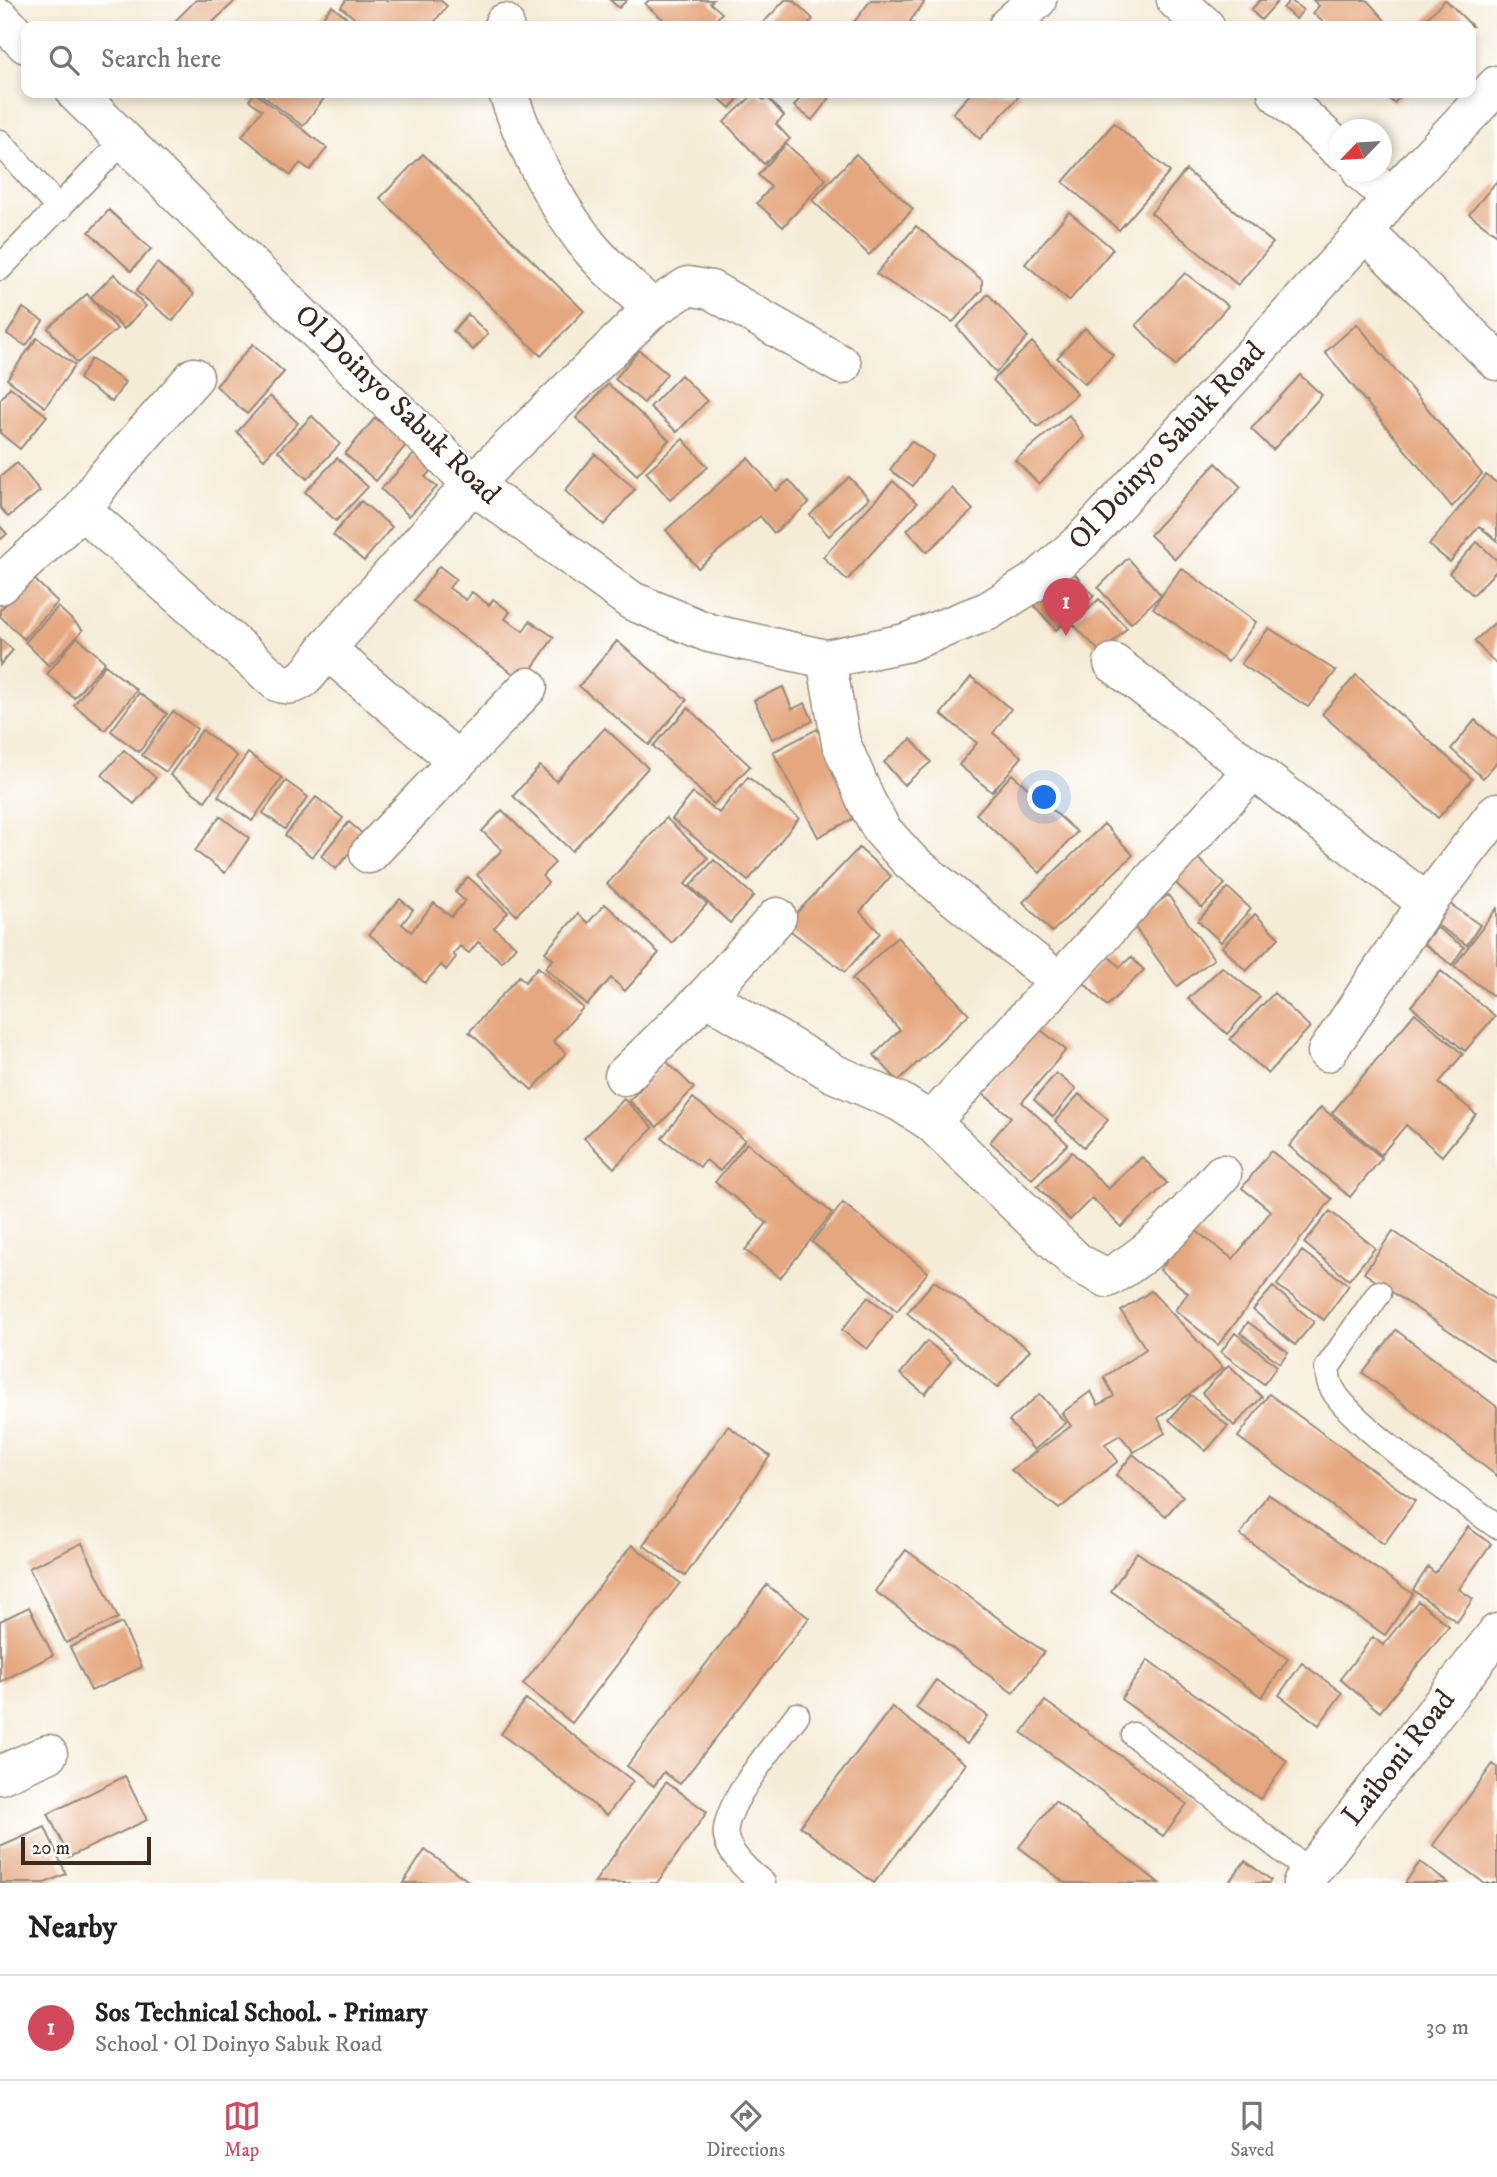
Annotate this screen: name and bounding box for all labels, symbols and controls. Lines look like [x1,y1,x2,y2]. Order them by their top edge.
search box [21,21,1476,98]
icon: search [45,41,83,79]
text: Search here [101,43,221,76]
north arrow [1329,119,1392,182]
street label: Ol Doinyo Sabuk Road [286,297,508,513]
street label: Ol Doinyo Sabuk Road [1061,334,1273,558]
pin: 1 [1043,578,1089,636]
your location [1027,780,1061,814]
street label: Laiboni Road [1334,1682,1464,1833]
scale bar [21,1834,150,1866]
text: 20 m [32,1837,70,1860]
text: Nearby [28,1910,117,1947]
text: Sos Technical School. - Primary [95,1997,427,2030]
text: 1 [47,2013,55,2042]
text: 30 m [1426,2013,1469,2042]
text: School · Ol Doinyo Sabuk Road [95,2030,382,2059]
tab: Map [223,2097,261,2162]
tab: Directions [706,2097,785,2162]
tab: Saved [1231,2097,1274,2162]

